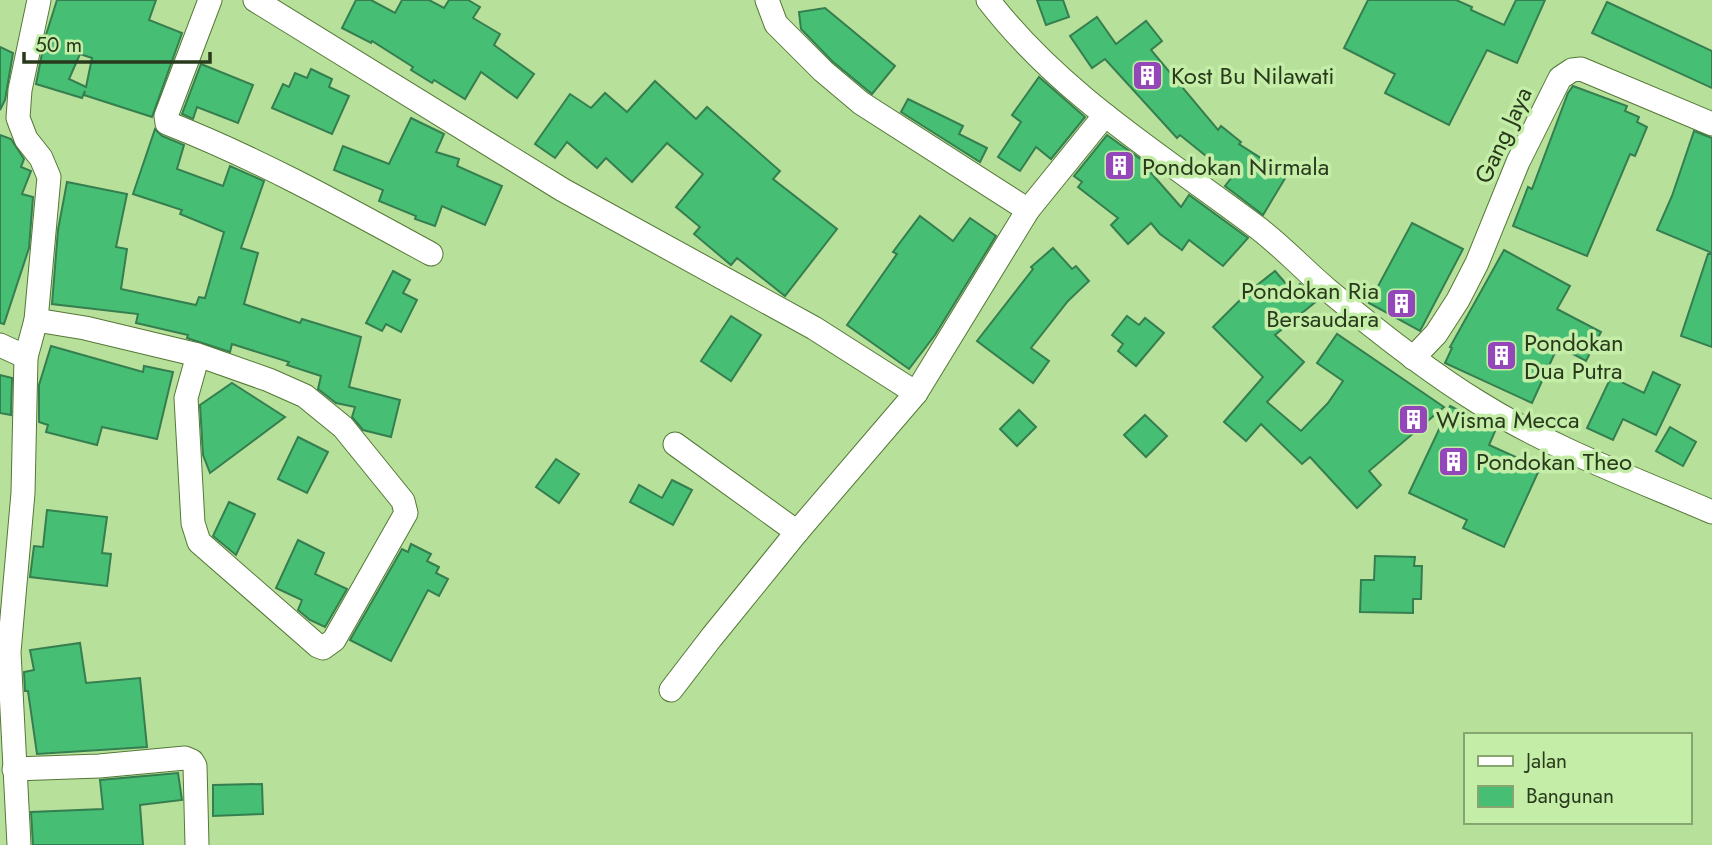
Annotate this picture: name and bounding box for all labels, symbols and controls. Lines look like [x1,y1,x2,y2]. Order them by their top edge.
scale bar [24,21,210,65]
text: 50 m [35,30,82,60]
building icon: Kost Bu Nilawati [1131,58,1165,92]
place label: Kost Bu Nilawati [1171,58,1334,93]
street label: Gang Jaya [1465,81,1541,189]
building icon: Pondokan Nirmala [1102,149,1136,183]
place label: Pondokan Nirmala [1142,149,1329,184]
place label: Pondokan Ria Bersaudara [1241,273,1379,336]
building icon: Pondokan Ria Bersaudara [1385,287,1419,321]
place label: Pondokan Dua Putra [1524,325,1624,388]
building icon: Pondokan Dua Putra [1484,339,1518,373]
building icon: Wisma Mecca [1396,402,1430,436]
place label: Wisma Mecca [1436,402,1579,437]
building icon: Pondokan Theo [1436,444,1470,478]
place label: Pondokan Theo [1476,444,1632,479]
legend [1464,733,1691,824]
text: Jalan [1523,746,1567,776]
text: Bangunan [1526,781,1614,811]

